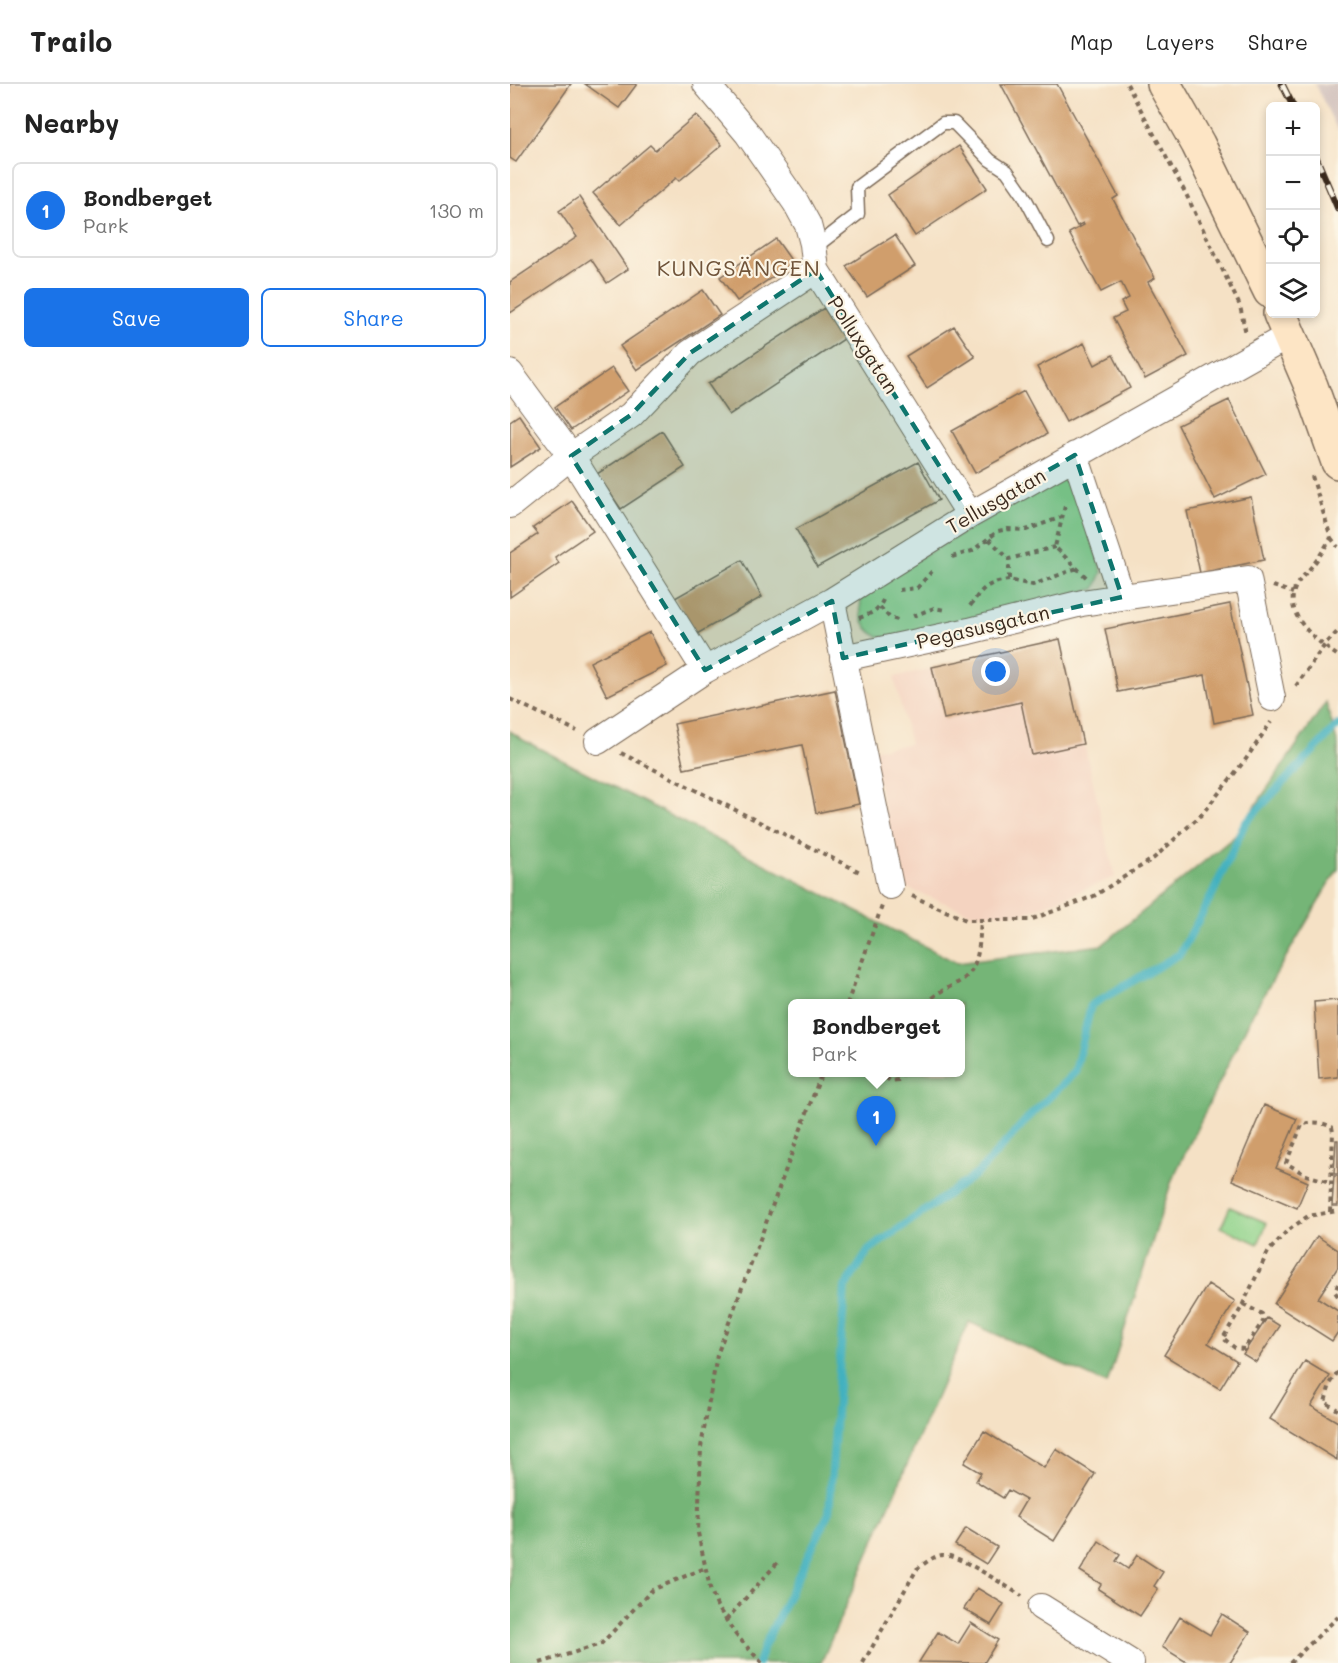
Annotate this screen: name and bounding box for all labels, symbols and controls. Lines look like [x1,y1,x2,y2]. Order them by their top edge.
text: Trailo [30,23,112,59]
text: Map [1070,28,1113,55]
text: Layers [1146,28,1215,55]
text: Share [1248,28,1308,55]
map controls [1266,102,1320,318]
button: + [1266,102,1320,156]
text: Nearby [24,106,119,140]
button: − [1266,156,1320,210]
text: Bondberget [83,183,212,212]
text: 1 [41,197,50,223]
text: 130 m [429,197,484,223]
button: locate [1266,210,1320,264]
text: Park [83,212,128,238]
district label: KUNGSÄNGEN [657,253,821,282]
button: layers [1266,264,1320,318]
button: Save [24,288,249,347]
button: Share [261,288,486,347]
street label: Polluxgatan [823,291,905,398]
street label: Tellusgatan [941,461,1050,539]
street label: Pegasusgatan [914,598,1052,654]
your location [981,657,1010,686]
popup [788,999,965,1077]
text: Bondberget [812,1011,941,1040]
text: Park [812,1040,857,1066]
pin: 1 [856,1096,896,1146]

